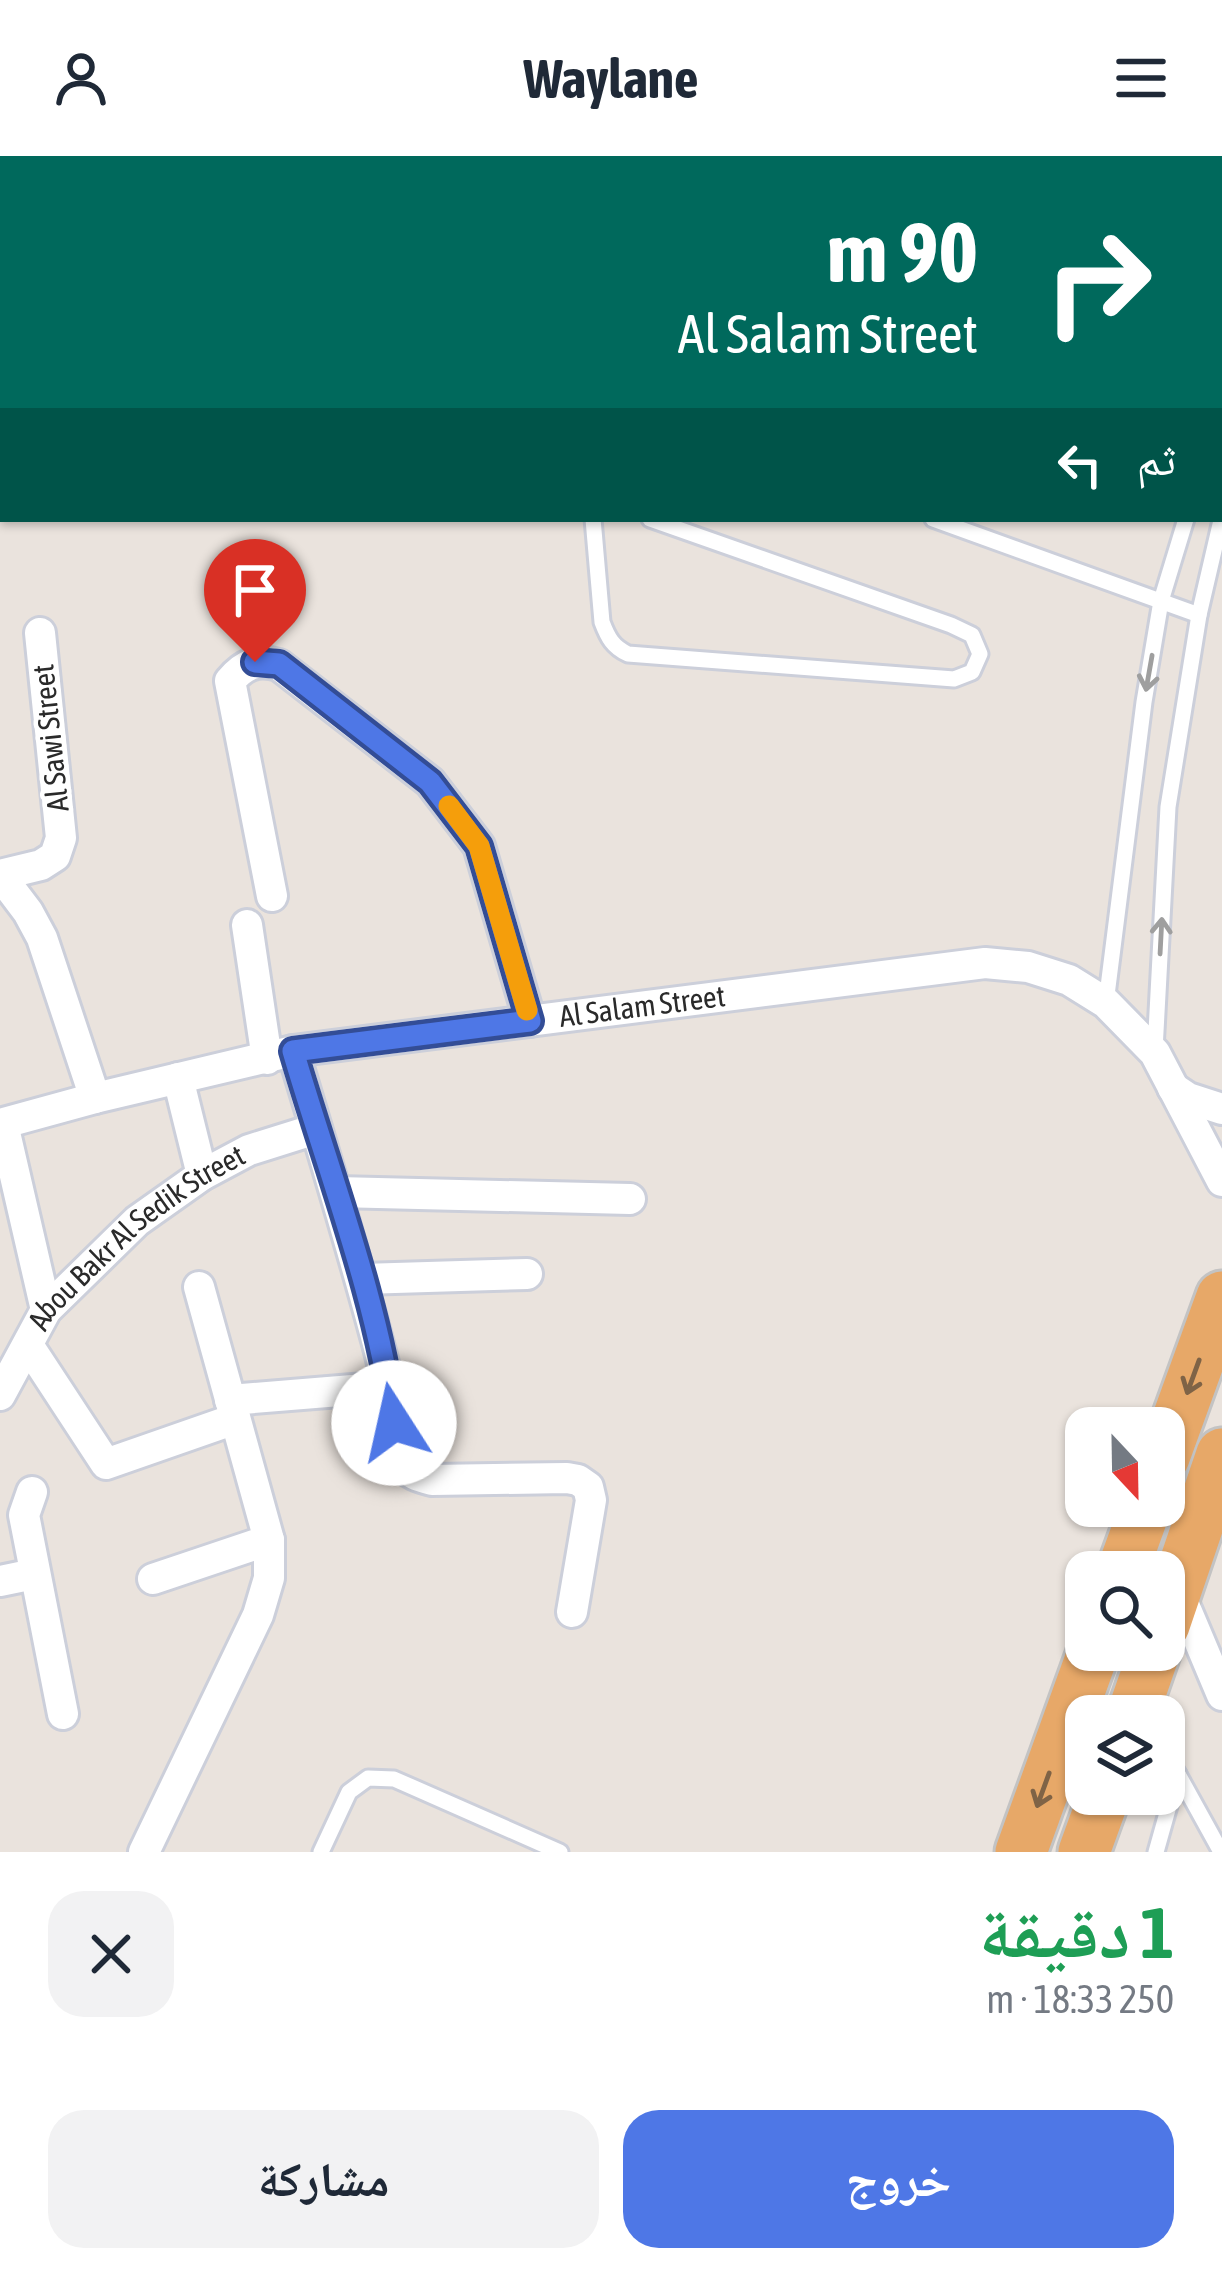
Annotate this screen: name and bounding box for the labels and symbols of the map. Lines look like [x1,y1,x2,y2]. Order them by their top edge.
pin [204,539,306,662]
one-way arrow [1136,653,1159,692]
street label: Al Sawi Street [25,663,75,814]
one-way arrow [1150,917,1173,956]
street label: Al Salam Street [557,978,727,1033]
street label: Abou Bakr Al Sedik Street [21,1137,250,1335]
one-way arrow [1181,1358,1202,1395]
position arrow [331,1360,457,1486]
north arrow [1065,1407,1185,1527]
one-way arrow [1031,1771,1052,1808]

